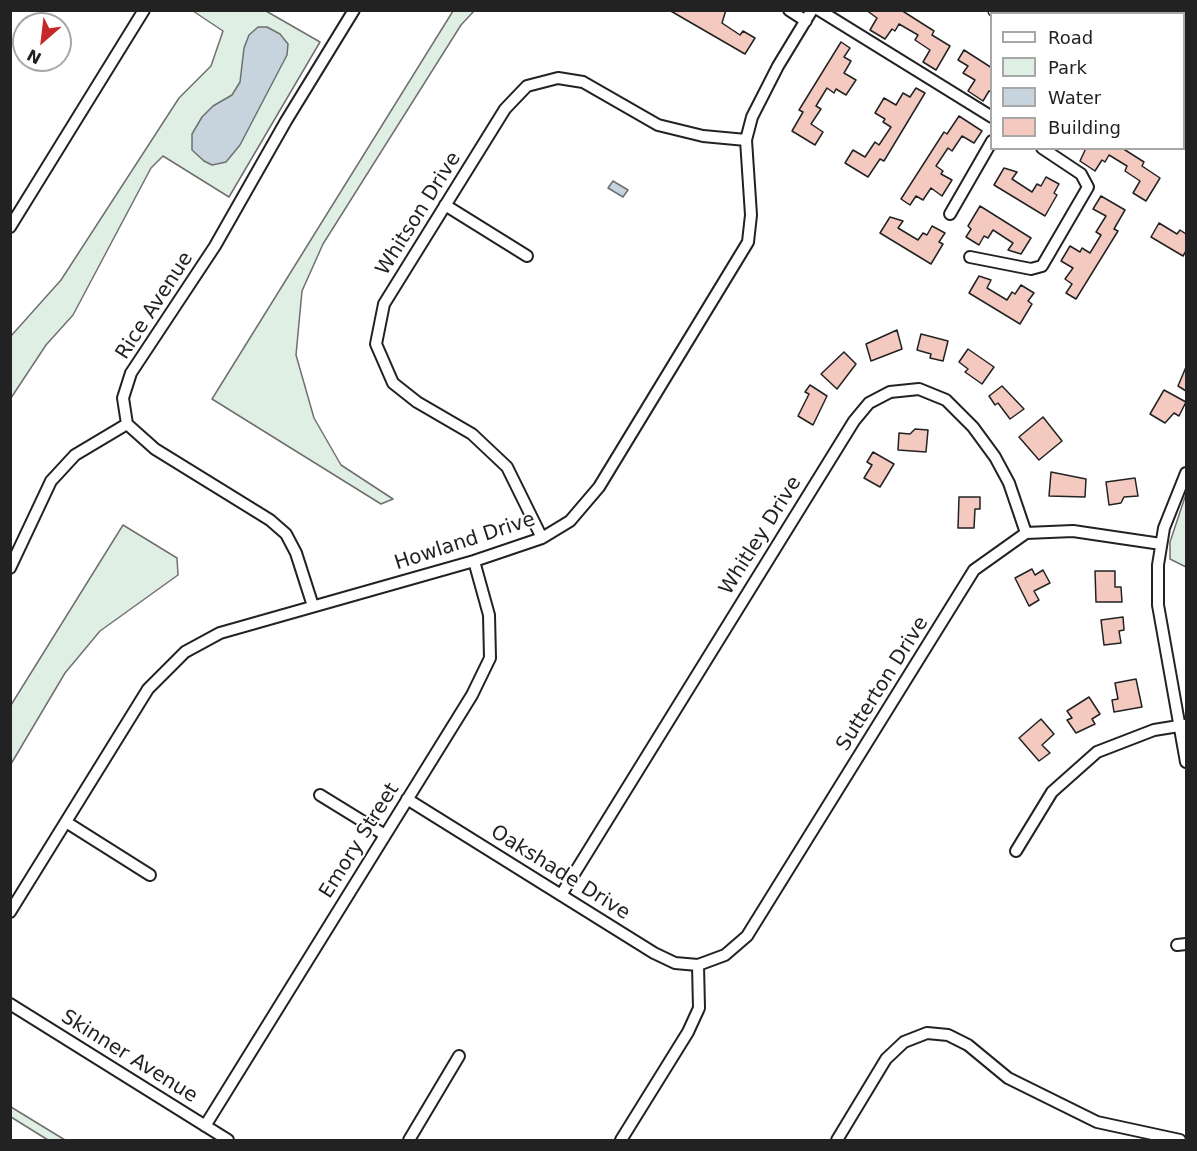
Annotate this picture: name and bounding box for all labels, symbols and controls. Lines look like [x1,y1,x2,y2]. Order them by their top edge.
north arrow [12,12,72,72]
legend [990,12,1185,150]
text: Road [1048,27,1093,48]
text: N [24,45,45,68]
text: Park [1048,57,1087,78]
text: Water [1048,87,1101,108]
text: Building [1048,117,1121,138]
street label: Whitson Drive [372,148,466,280]
street label: Rice Avenue [111,248,199,364]
street label: Whitley Drive [715,472,807,600]
street label: Howland Drive [392,508,538,576]
street label: Sutterton Drive [832,612,934,756]
street label: Emory Street [315,779,405,903]
street label: Oakshade Drive [486,821,634,925]
street label: Skinner Avenue [56,1005,202,1109]

